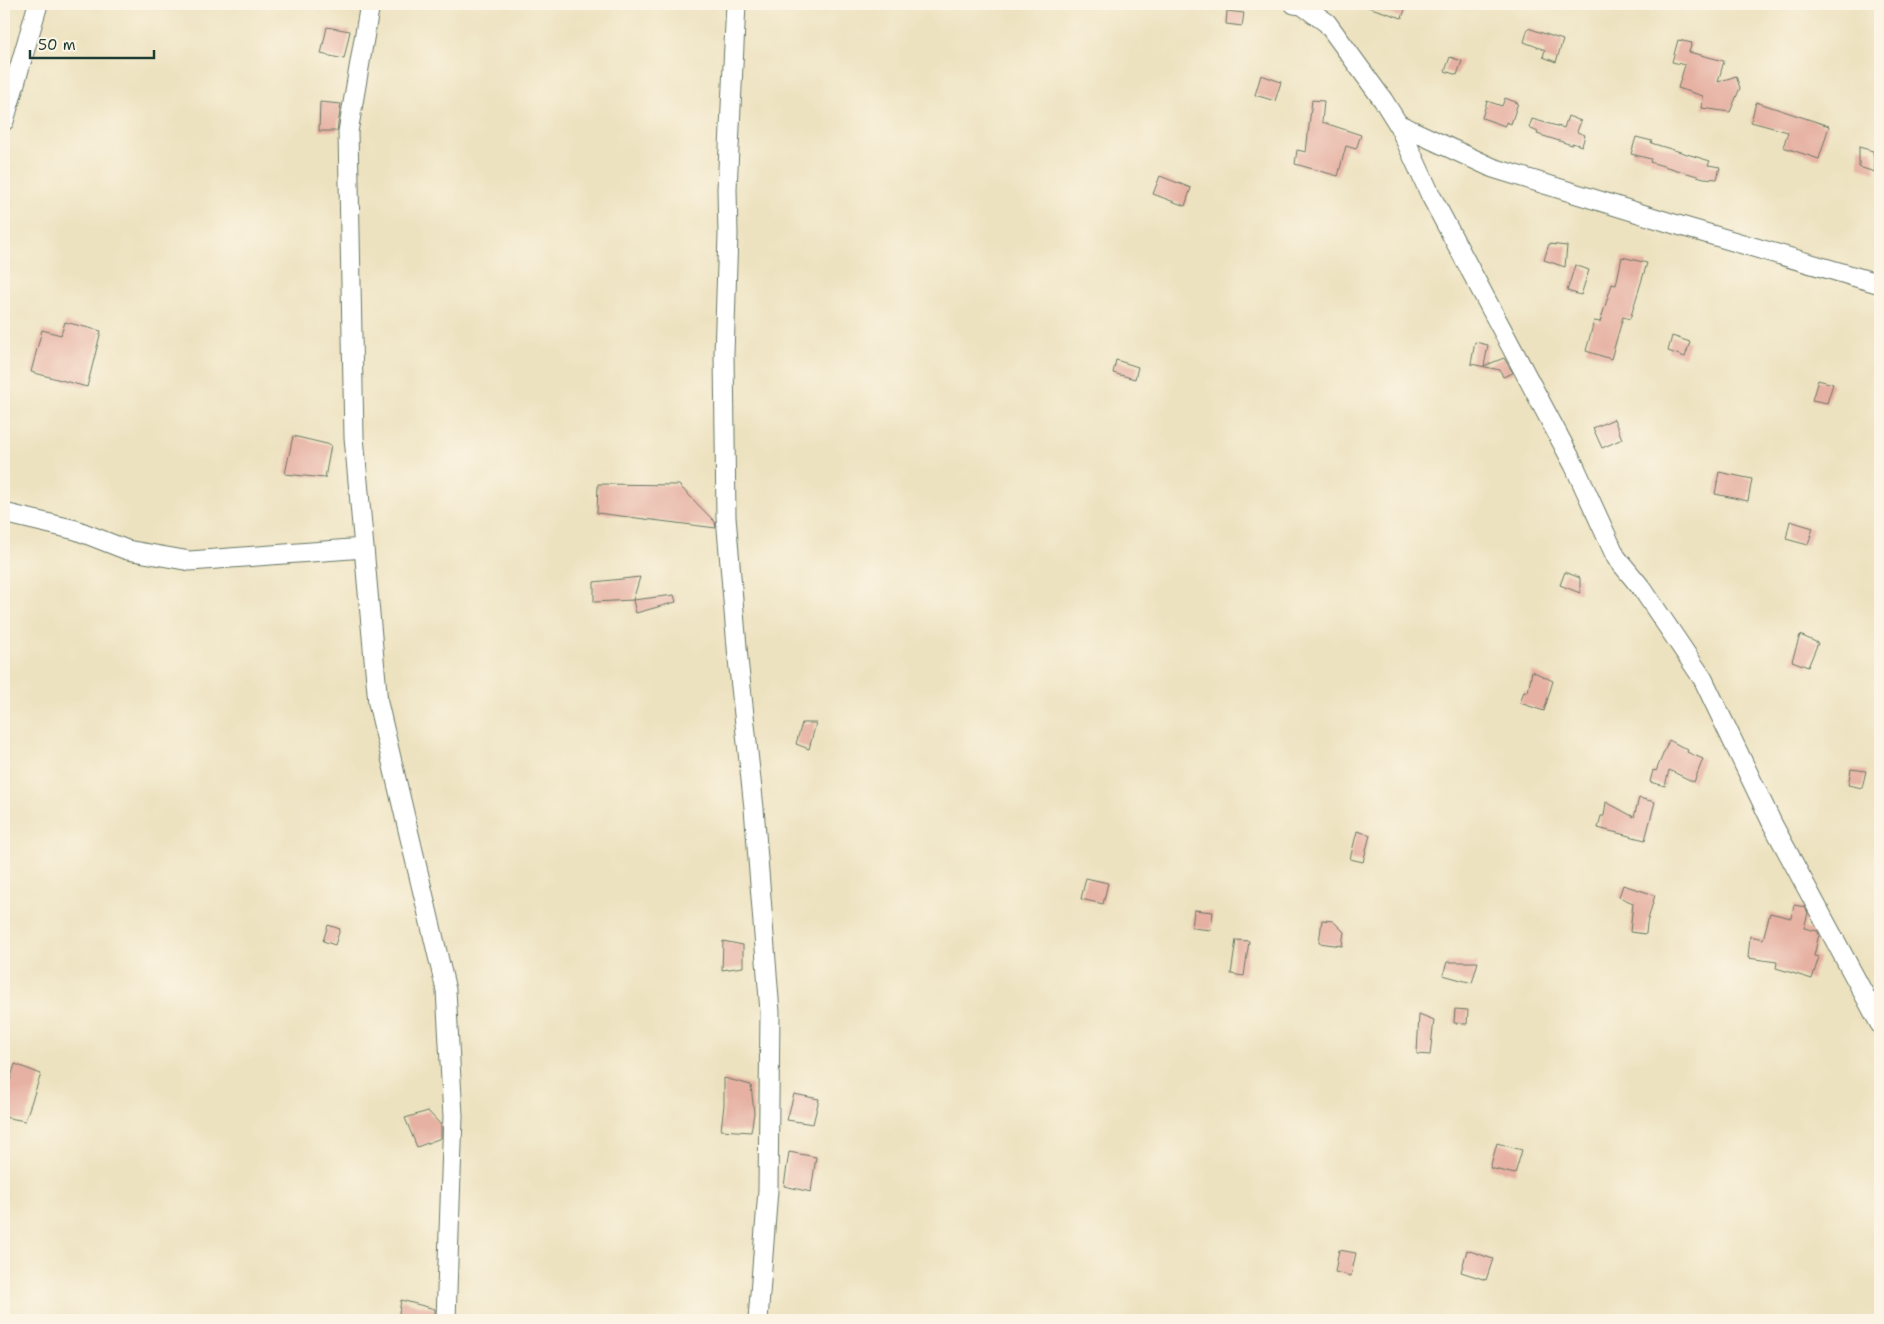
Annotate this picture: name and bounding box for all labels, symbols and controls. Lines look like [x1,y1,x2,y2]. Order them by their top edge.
scale bar [30,28,154,60]
text: 50 m [38,35,76,55]

